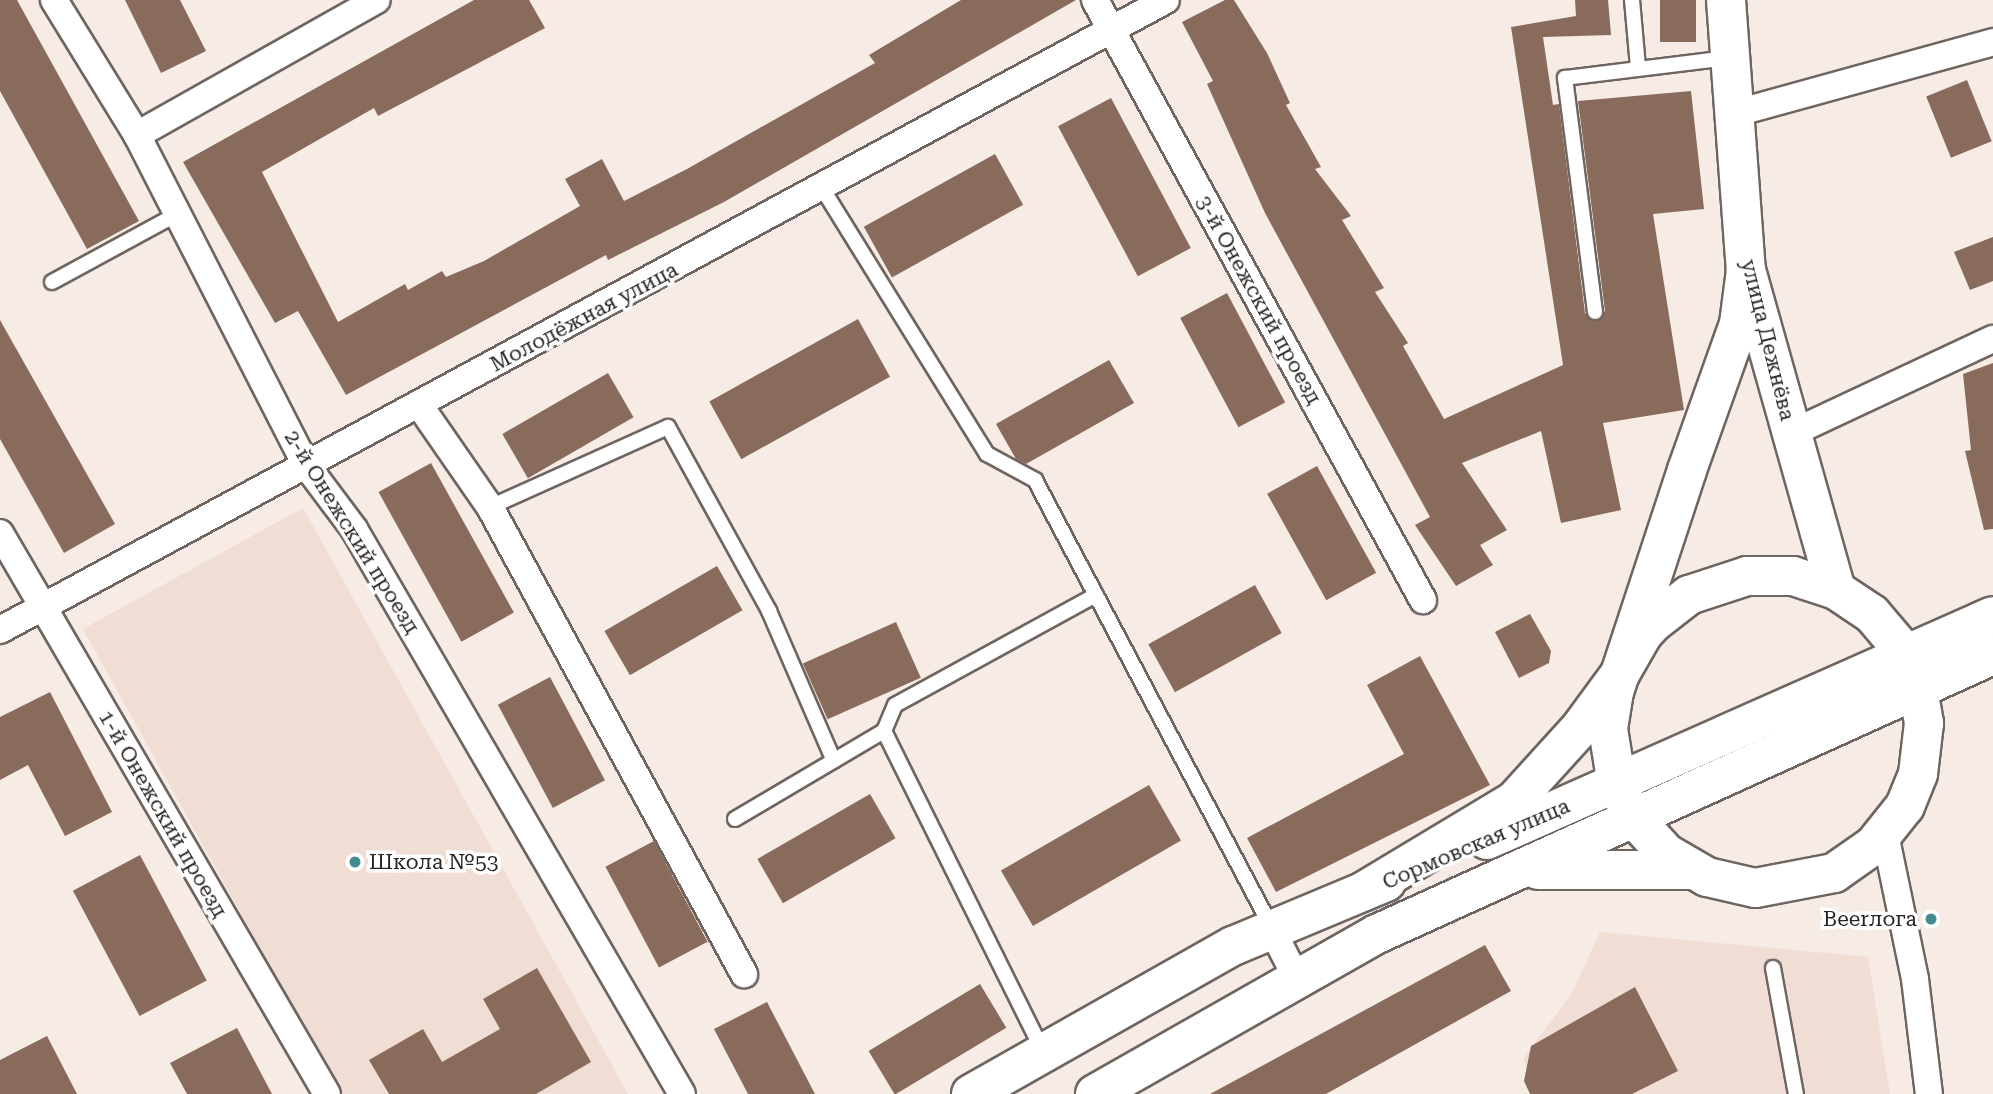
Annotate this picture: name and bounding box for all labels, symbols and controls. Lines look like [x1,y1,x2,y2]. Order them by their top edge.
street label: 3-й Онежский проезд [1191,191,1327,409]
street label: Молодёжная улица [486,257,682,377]
street label: улица Дежнёва [1736,257,1800,423]
street label: 2-й Онежский проезд [279,426,425,638]
street label: 1-й Онежский проезд [93,706,233,922]
street label: Сормовская улица [1379,793,1573,895]
place label: Школа №53 [369,849,499,875]
marker: Школа №53 [347,854,363,870]
place label: Beerлога [1823,906,1917,932]
marker: Beerлога [1923,911,1939,927]

